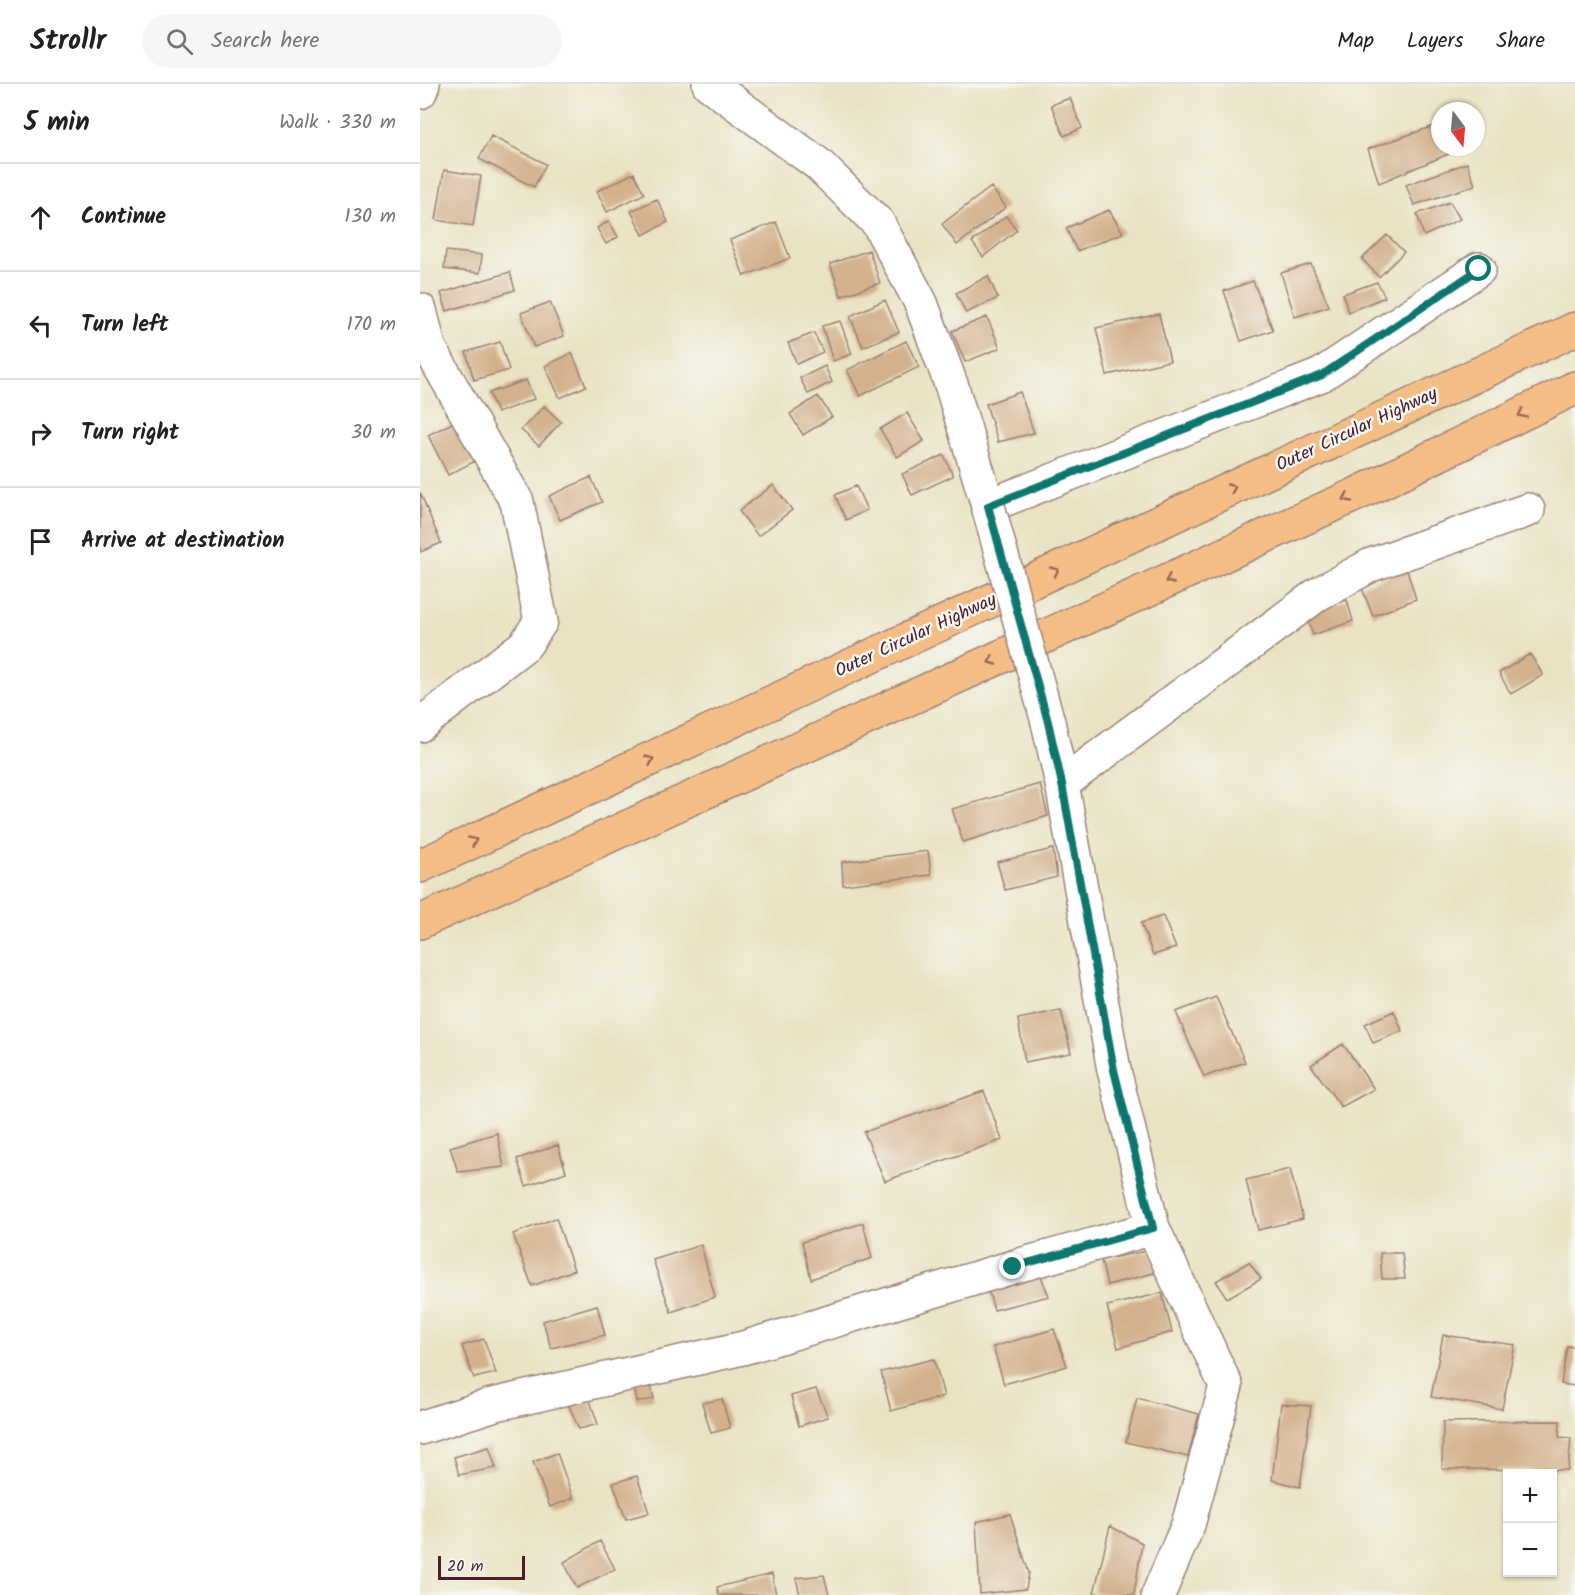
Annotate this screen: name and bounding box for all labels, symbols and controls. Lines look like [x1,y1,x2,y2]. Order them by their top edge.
search box [142,14,562,68]
text: Strollr [30,19,106,64]
text: Search here [211,24,320,59]
icon: search [163,25,196,58]
text: Map [1337,25,1374,58]
text: Layers [1407,25,1463,58]
text: Share [1496,25,1545,58]
text: 5 min [24,102,90,144]
north arrow [1431,102,1485,156]
text: Walk · 330 m [279,107,396,139]
text: Continue [81,200,166,235]
icon: ahead [24,201,57,234]
text: 130 m [344,201,396,233]
route start [1465,255,1491,281]
text: Turn left [81,308,168,343]
icon: left [24,309,57,342]
text: 170 m [347,309,396,341]
street label: Outer Circular Highway [1271,380,1443,480]
one-way arrow [1518,406,1529,418]
text: Turn right [81,416,179,451]
icon: right [24,417,57,450]
text: 30 m [351,417,396,449]
one-way arrow [1226,484,1237,496]
one-way arrow [1342,491,1353,503]
text: Arrive at destination [81,524,284,559]
icon: arrive [24,525,57,558]
one-way arrow [1049,566,1060,578]
one-way arrow [1165,572,1176,584]
street label: Outer Circular Highway [830,586,1002,686]
one-way arrow [988,653,999,665]
one-way arrow [644,755,655,767]
one-way arrow [467,837,478,849]
route end [999,1253,1025,1279]
map controls [1503,1469,1557,1577]
button: + [1503,1469,1557,1523]
button: − [1503,1523,1557,1577]
scale bar [438,1553,525,1580]
text: 20 m [447,1554,483,1579]

